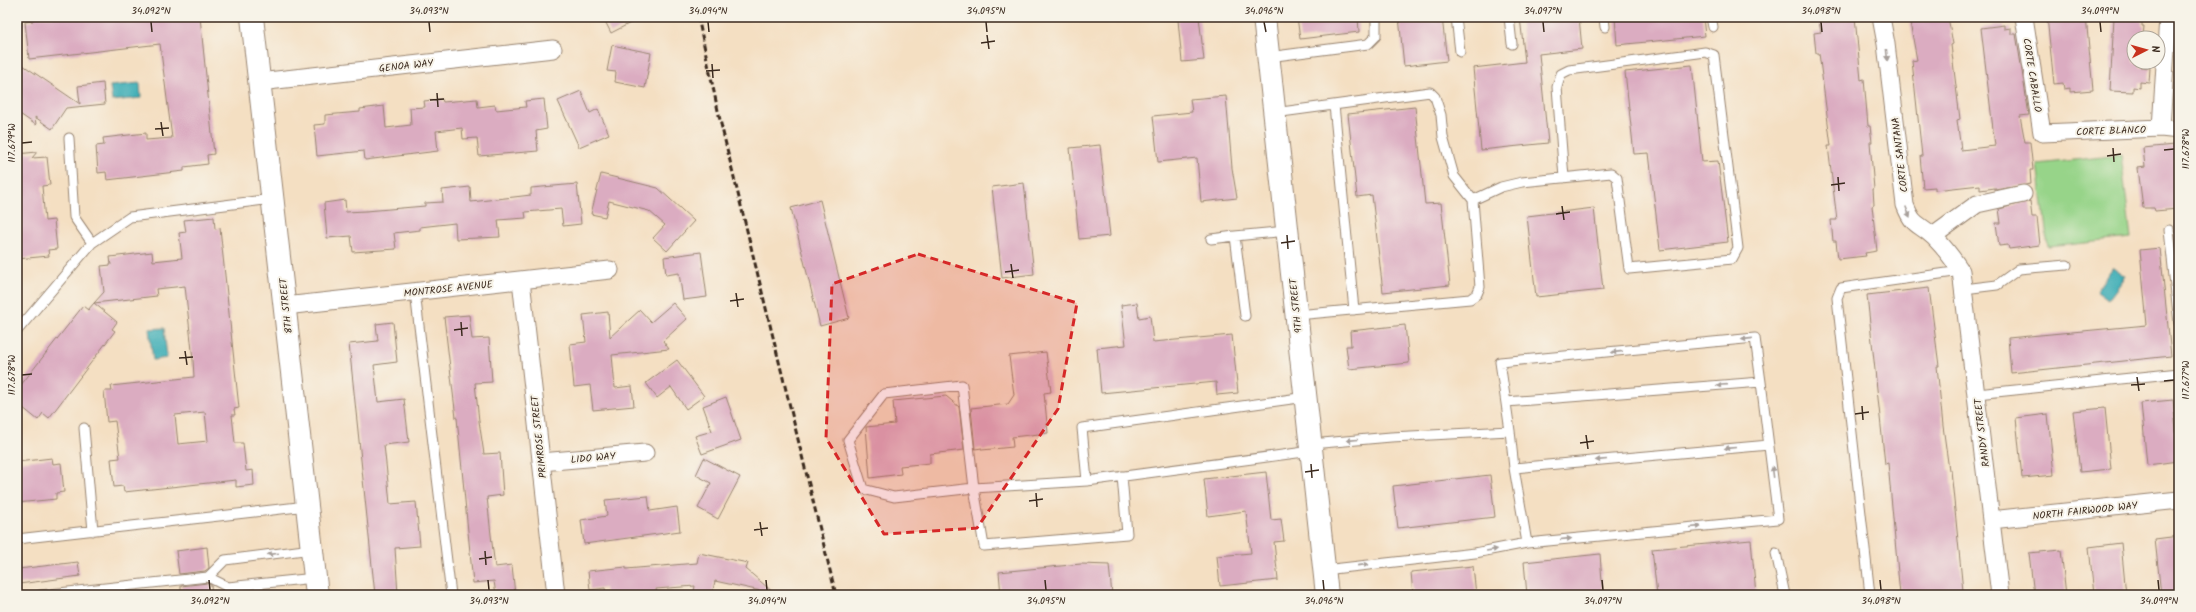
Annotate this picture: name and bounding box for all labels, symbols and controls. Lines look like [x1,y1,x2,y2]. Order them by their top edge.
text: 34.092°N [131,3,171,19]
text: 34.093°N [409,3,449,19]
text: 34.094°N [688,3,728,19]
text: 34.095°N [967,3,1006,19]
text: 34.096°N [1244,3,1284,19]
text: 34.097°N [1524,3,1562,19]
text: 34.098°N [1801,3,1841,19]
text: 34.099°N [2081,3,2119,19]
north arrow [2126,30,2166,70]
street label: CORTE CABALLO [2018,37,2046,113]
text: N [2146,45,2164,54]
one-way arrow [1884,49,1890,61]
street label: GENOA WAY [378,55,435,77]
street label: CORTE SANTANA [1887,116,1913,193]
street label: CORTE BLANCO [2076,122,2146,140]
text: 117.679°W [4,123,20,163]
text: 117.678°W [2178,128,2194,169]
one-way arrow [1905,206,1911,218]
street label: 8TH STREET [275,276,297,334]
street label: MONTROSE AVENUE [403,276,494,302]
street label: 9TH STREET [1285,276,1307,334]
one-way arrow [1741,336,1753,342]
one-way arrow [1611,348,1623,355]
text: 117.678°W [4,354,20,395]
text: 117.677°W [2178,360,2194,400]
one-way arrow [1716,382,1728,389]
street label: PRIMROSE STREET [527,393,551,479]
street label: RANDY STREET [1970,396,1994,468]
one-way arrow [1346,437,1358,444]
one-way arrow [1724,445,1736,452]
street label: LIDO WAY [570,448,617,468]
one-way arrow [1595,457,1607,463]
one-way arrow [1769,466,1776,478]
street label: NORTH FAIRWOOD WAY [2032,497,2140,524]
one-way arrow [1690,523,1702,530]
one-way arrow [1560,536,1572,542]
one-way arrow [1486,547,1498,553]
one-way arrow [267,551,279,557]
one-way arrow [1357,562,1369,569]
text: 34.092°N [190,593,230,609]
text: 34.093°N [469,593,509,609]
text: 34.094°N [747,593,787,609]
text: 34.095°N [1027,593,1066,609]
text: 34.096°N [1304,593,1344,609]
text: 34.097°N [1584,593,1622,609]
text: 34.098°N [1861,593,1901,609]
text: 34.099°N [2140,593,2178,609]

